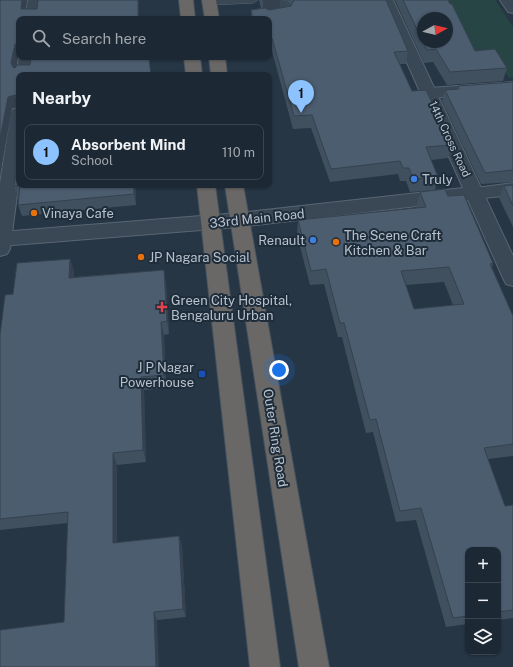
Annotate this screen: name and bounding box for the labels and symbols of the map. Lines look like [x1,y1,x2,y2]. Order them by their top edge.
north arrow [417,12,453,48]
pin: 1 [288,80,314,113]
street label: 14th Cross Road [427,99,473,179]
place label: Truly [422,172,453,187]
marker: Truly [409,174,419,184]
place label: Vinaya Cafe [42,206,114,221]
street label: 33rd Main Road [209,206,305,231]
marker: Vinaya Cafe [29,208,39,218]
place label: The Scene Craft Kitchen & Bar [344,228,441,258]
place label: Renault [258,233,305,248]
marker: Renault [308,235,318,245]
marker: The Scene Craft Kitchen & Bar [331,237,341,247]
place label: JP Nagara Social [149,250,250,265]
marker: JP Nagara Social [136,252,146,262]
place label: Green City Hospital, Bengaluru Urban [171,293,292,323]
marker: Green City Hospital, Bengaluru Urban [156,301,168,313]
place label: J P Nagar Powerhouse [120,360,194,390]
your location [269,360,289,380]
marker: J P Nagar Powerhouse [197,369,207,379]
street label: Outer Ring Road [260,388,291,488]

